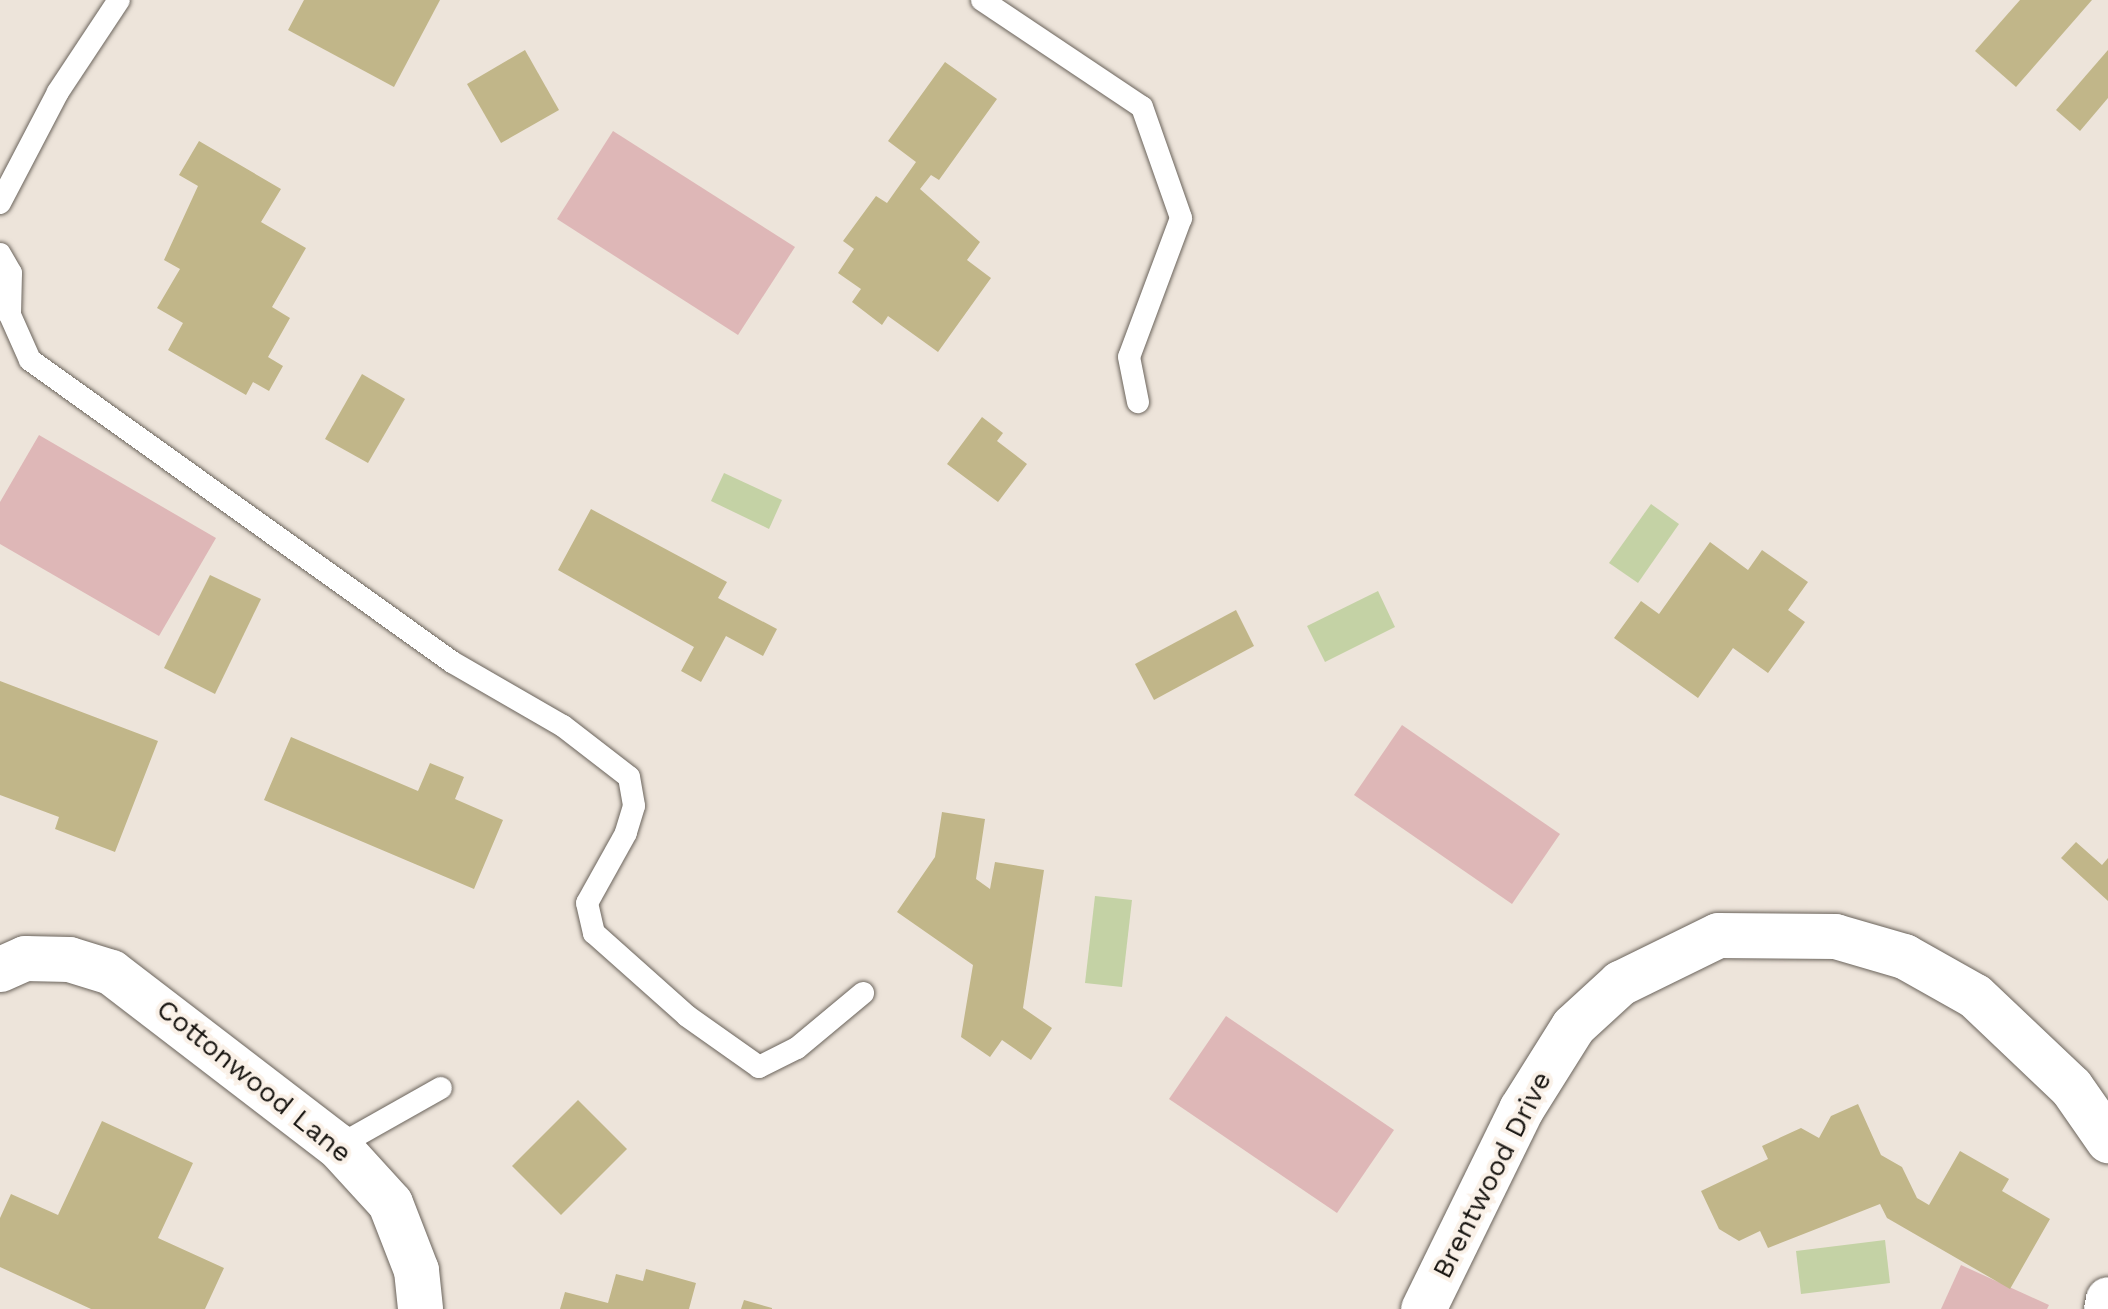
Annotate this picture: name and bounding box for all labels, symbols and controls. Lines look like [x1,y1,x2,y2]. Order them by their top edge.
street label: Cottonwood Lane [150,992,358,1170]
street label: Brentwood Drive [1425,1066,1559,1284]

